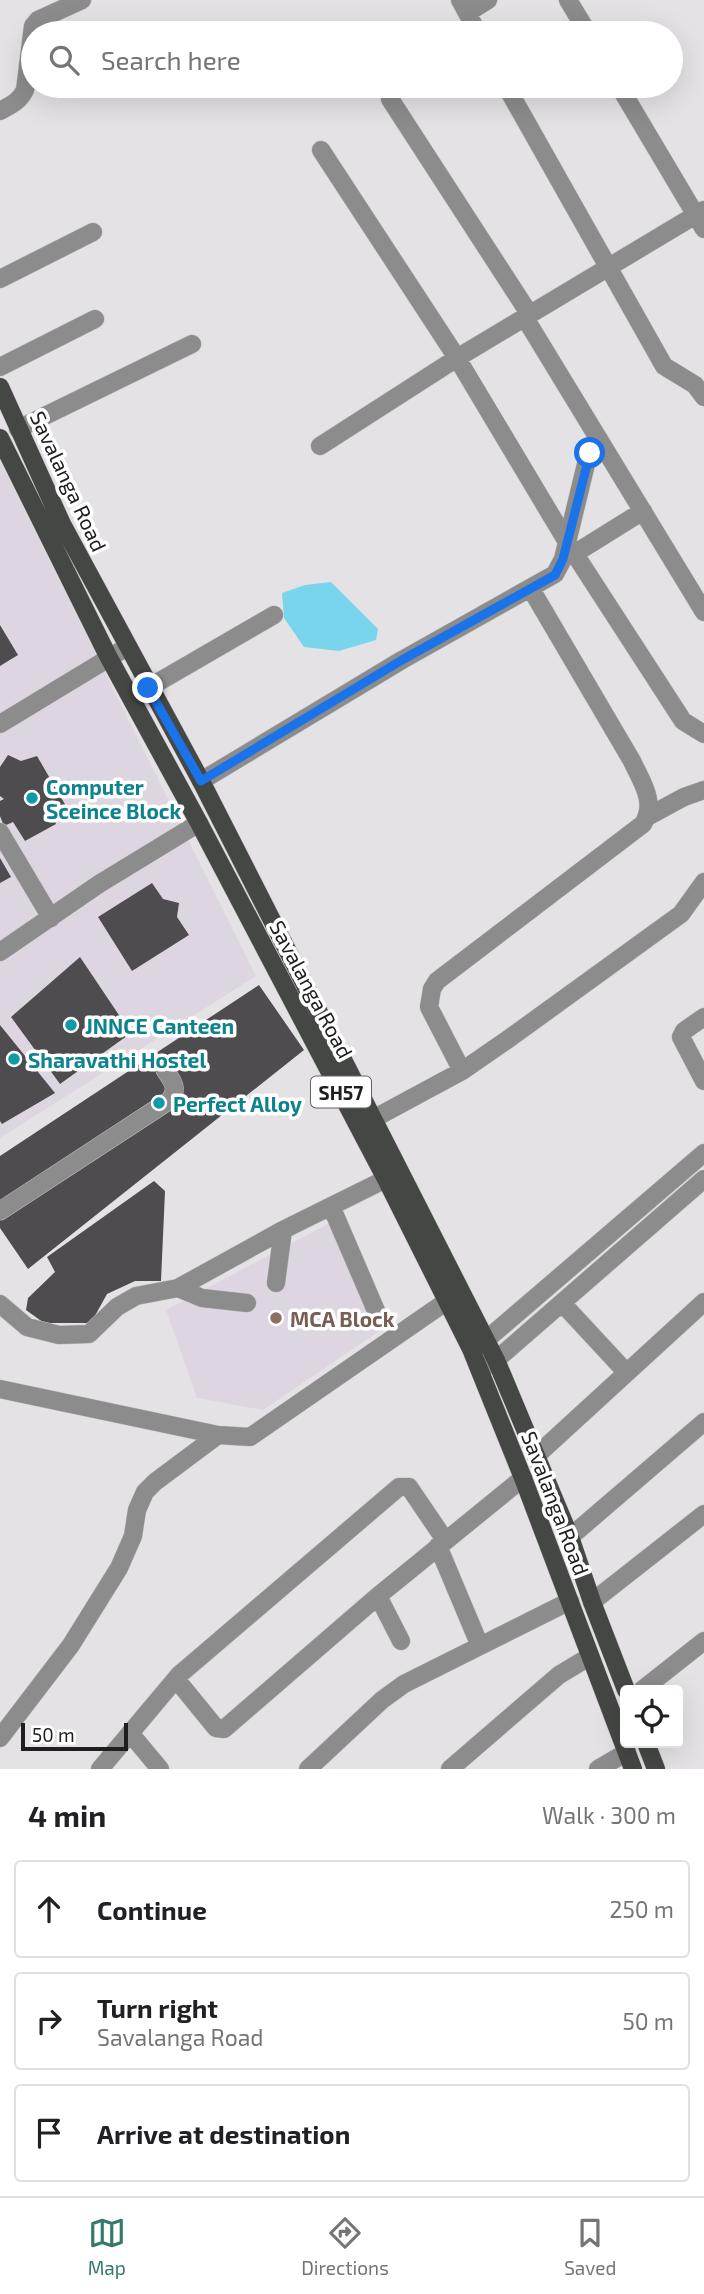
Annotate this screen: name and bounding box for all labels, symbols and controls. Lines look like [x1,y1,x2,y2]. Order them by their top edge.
search box [21,21,683,98]
icon: search [45,41,83,79]
text: Search here [101,44,241,75]
street label: Savalanga Road [26,407,112,555]
route start [574,437,605,468]
route end [132,672,163,703]
place label: Computer Sceince Block [46,774,181,823]
marker: Computer Sceince Block [24,790,40,806]
street label: Savalanga Road [265,916,359,1062]
place label: JNNCE Canteen [85,1013,234,1038]
marker: JNNCE Canteen [63,1017,79,1033]
place label: Sharavathi Hostel [28,1047,206,1072]
marker: Sharavathi Hostel [6,1051,22,1067]
road number: SH57 [311,1076,371,1108]
place label: Perfect Alloy [173,1091,302,1117]
marker: Perfect Alloy [151,1095,167,1111]
place label: MCA Block [290,1306,395,1331]
marker: MCA Block [268,1310,284,1326]
street label: Savalanga Road [517,1428,595,1578]
map controls [620,1685,683,1748]
button: locate [620,1685,683,1748]
scale bar [21,1720,128,1752]
text: 50 m [32,1723,75,1746]
text: 4 min [28,1797,106,1833]
text: Walk · 300 m [542,1801,676,1829]
icon: ahead [30,1890,68,1928]
text: Continue [97,1894,207,1925]
text: 250 m [610,1895,674,1923]
text: Turn right [97,1992,218,2023]
icon: right [30,2002,68,2040]
text: 50 m [623,2007,674,2035]
text: Savalanga Road [97,2023,264,2051]
icon: arrive [30,2114,68,2152]
text: Arrive at destination [97,2118,350,2149]
tab: Map [88,2214,126,2279]
tab: Directions [301,2214,389,2279]
tab: Saved [564,2214,616,2279]

